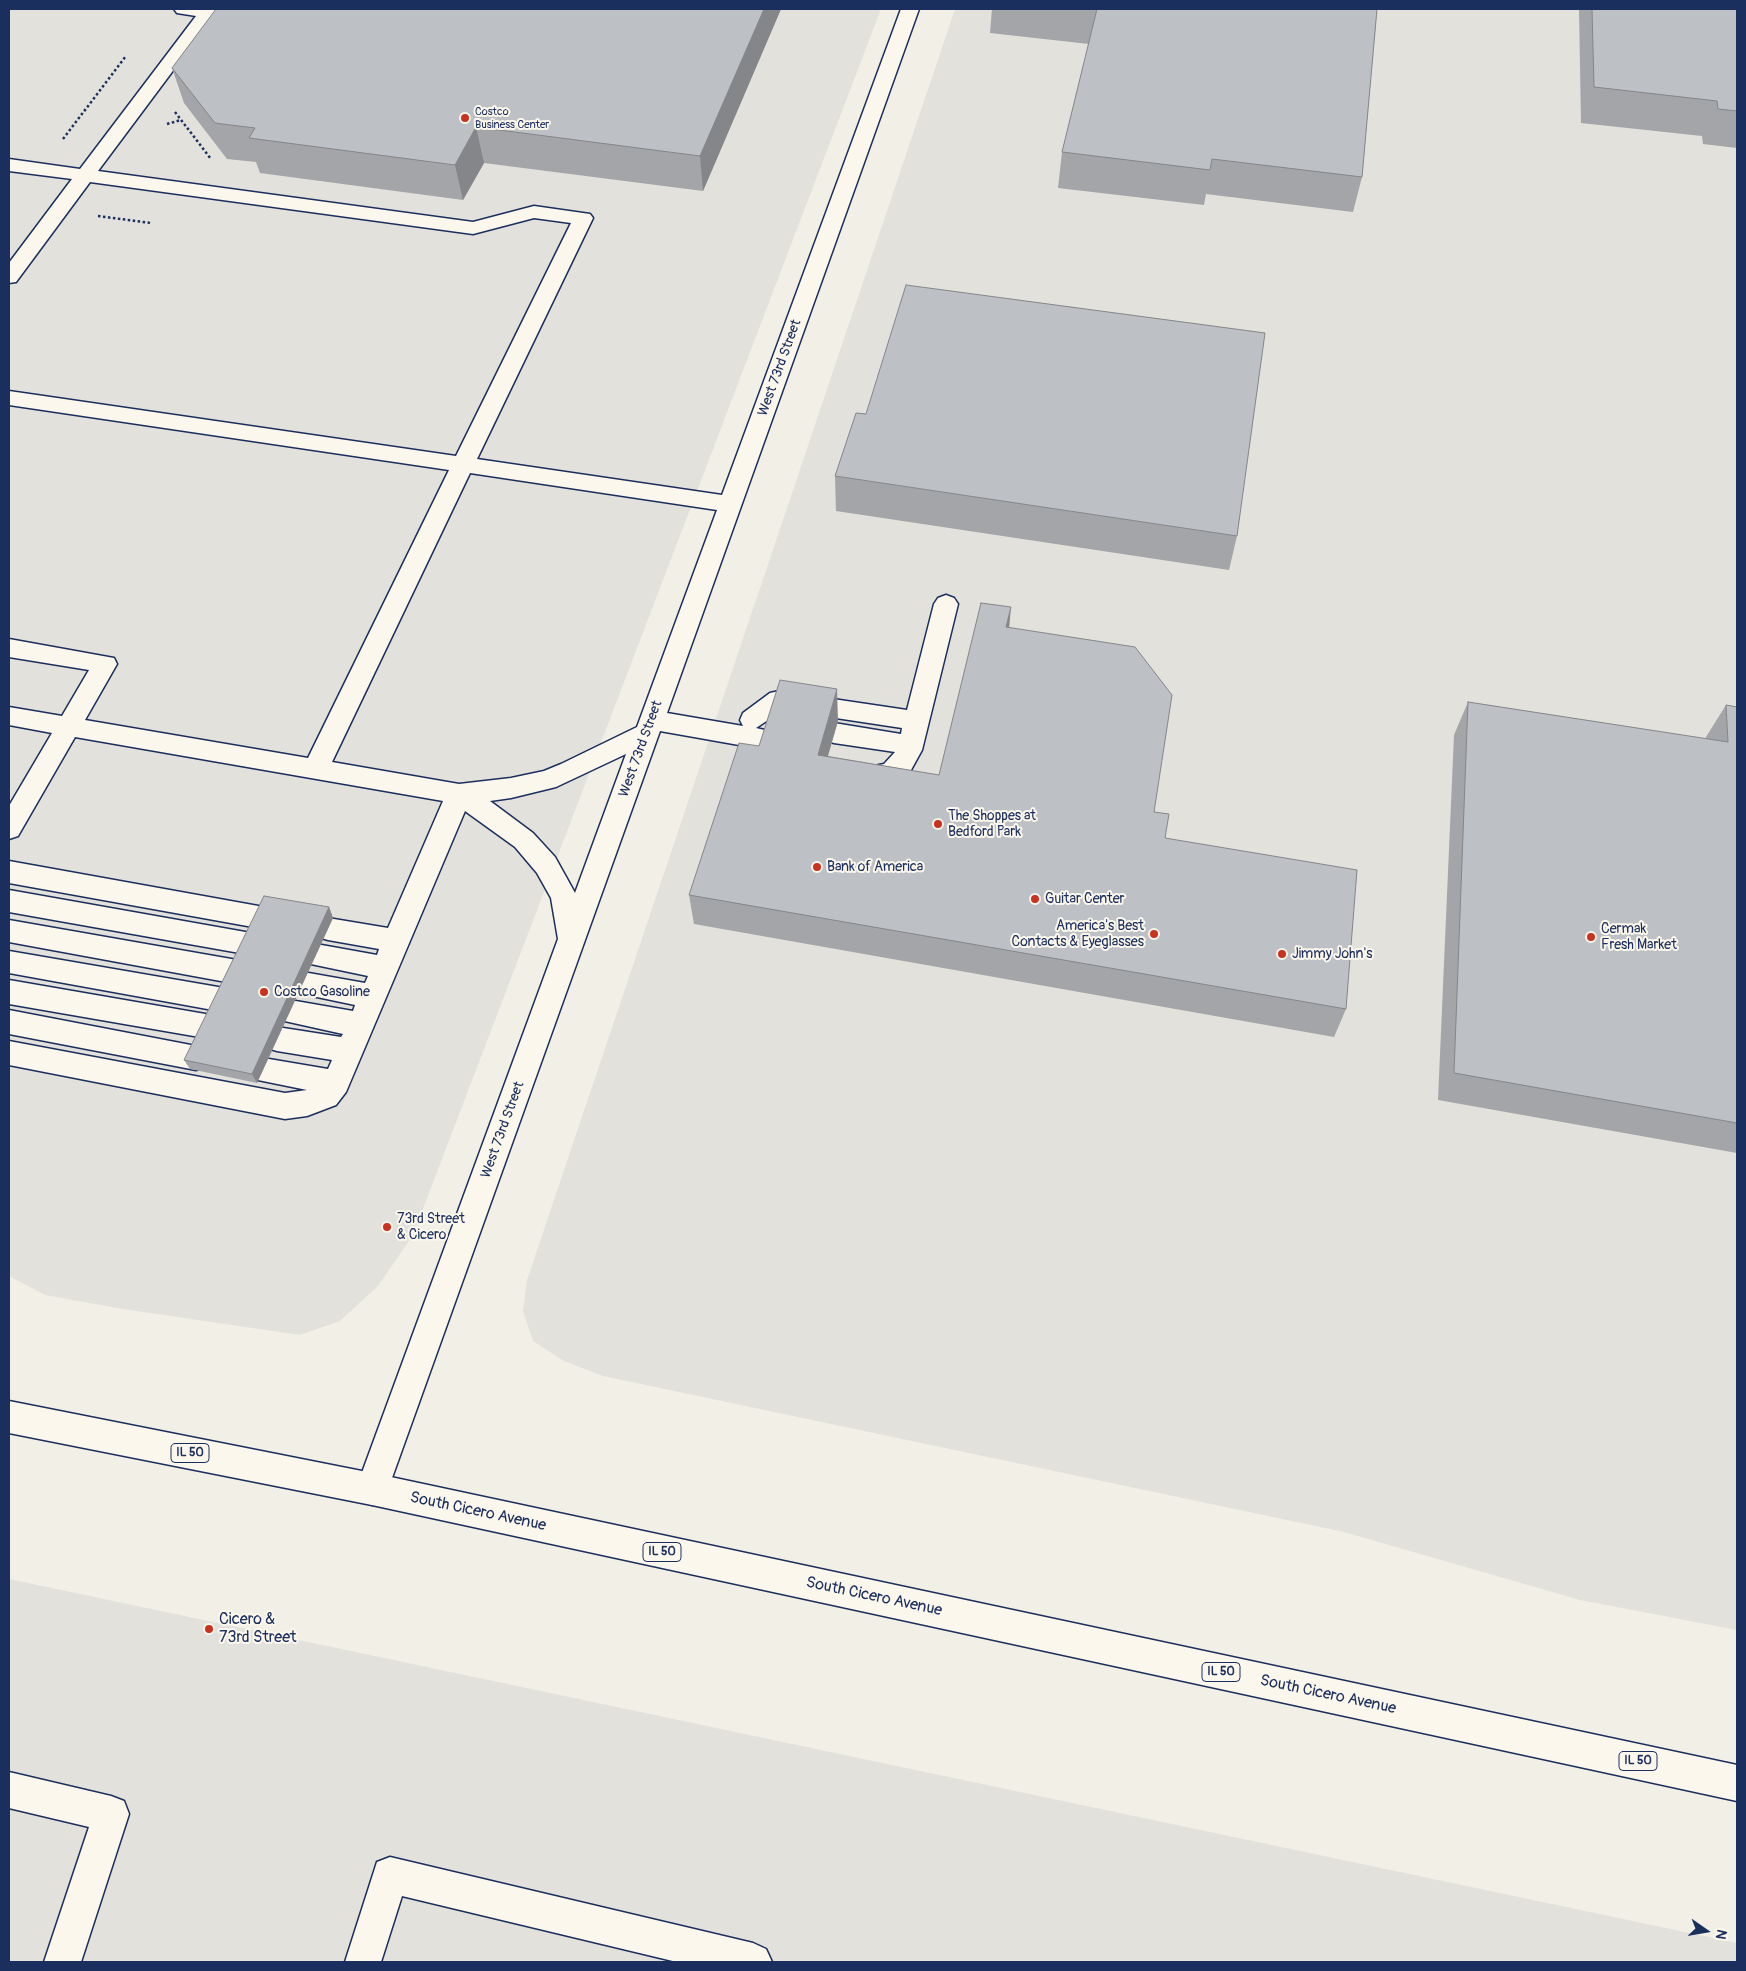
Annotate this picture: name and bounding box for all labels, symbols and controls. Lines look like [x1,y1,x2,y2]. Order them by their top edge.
place label: Costco Business Center [475,105,549,131]
marker: Costco Business Center [459,112,471,124]
street label: West 73rd Street [755,317,805,419]
street label: West 73rd Street [616,698,666,800]
place label: The Shoppes at Bedford Park [948,808,1036,840]
marker: The Shoppes at Bedford Park [932,818,944,830]
place label: Bank of America [827,859,923,875]
marker: Bank of America [811,861,823,873]
place label: Guitar Center [1045,891,1125,907]
marker: Guitar Center [1029,893,1041,905]
place label: America's Best Contacts & Eyeglasses [1012,918,1144,950]
place label: Cermak Fresh Market [1601,921,1677,954]
marker: America's Best Contacts & Eyeglasses [1148,928,1160,940]
marker: Cermak Fresh Market [1585,931,1597,943]
place label: Jimmy John's [1292,946,1372,962]
marker: Jimmy John's [1276,948,1288,960]
place label: Costco Gasoline [274,984,370,1000]
marker: Costco Gasoline [258,986,270,998]
street label: West 73rd Street [478,1079,528,1181]
place label: 73rd Street & Cicero [397,1211,465,1244]
marker: 73rd Street & Cicero [381,1221,393,1233]
road number: IL 50 [171,1444,209,1462]
street label: South Cicero Avenue [408,1488,548,1536]
road number: IL 50 [643,1542,681,1561]
street label: South Cicero Avenue [804,1573,944,1621]
place label: Cicero & 73rd Street [219,1610,296,1648]
marker: Cicero & 73rd Street [203,1623,215,1635]
road number: IL 50 [1202,1662,1240,1681]
street label: South Cicero Avenue [1258,1671,1398,1719]
road number: IL 50 [1619,1752,1657,1770]
north arrow [1681,1906,1731,1956]
text: N [1712,1928,1730,1941]

